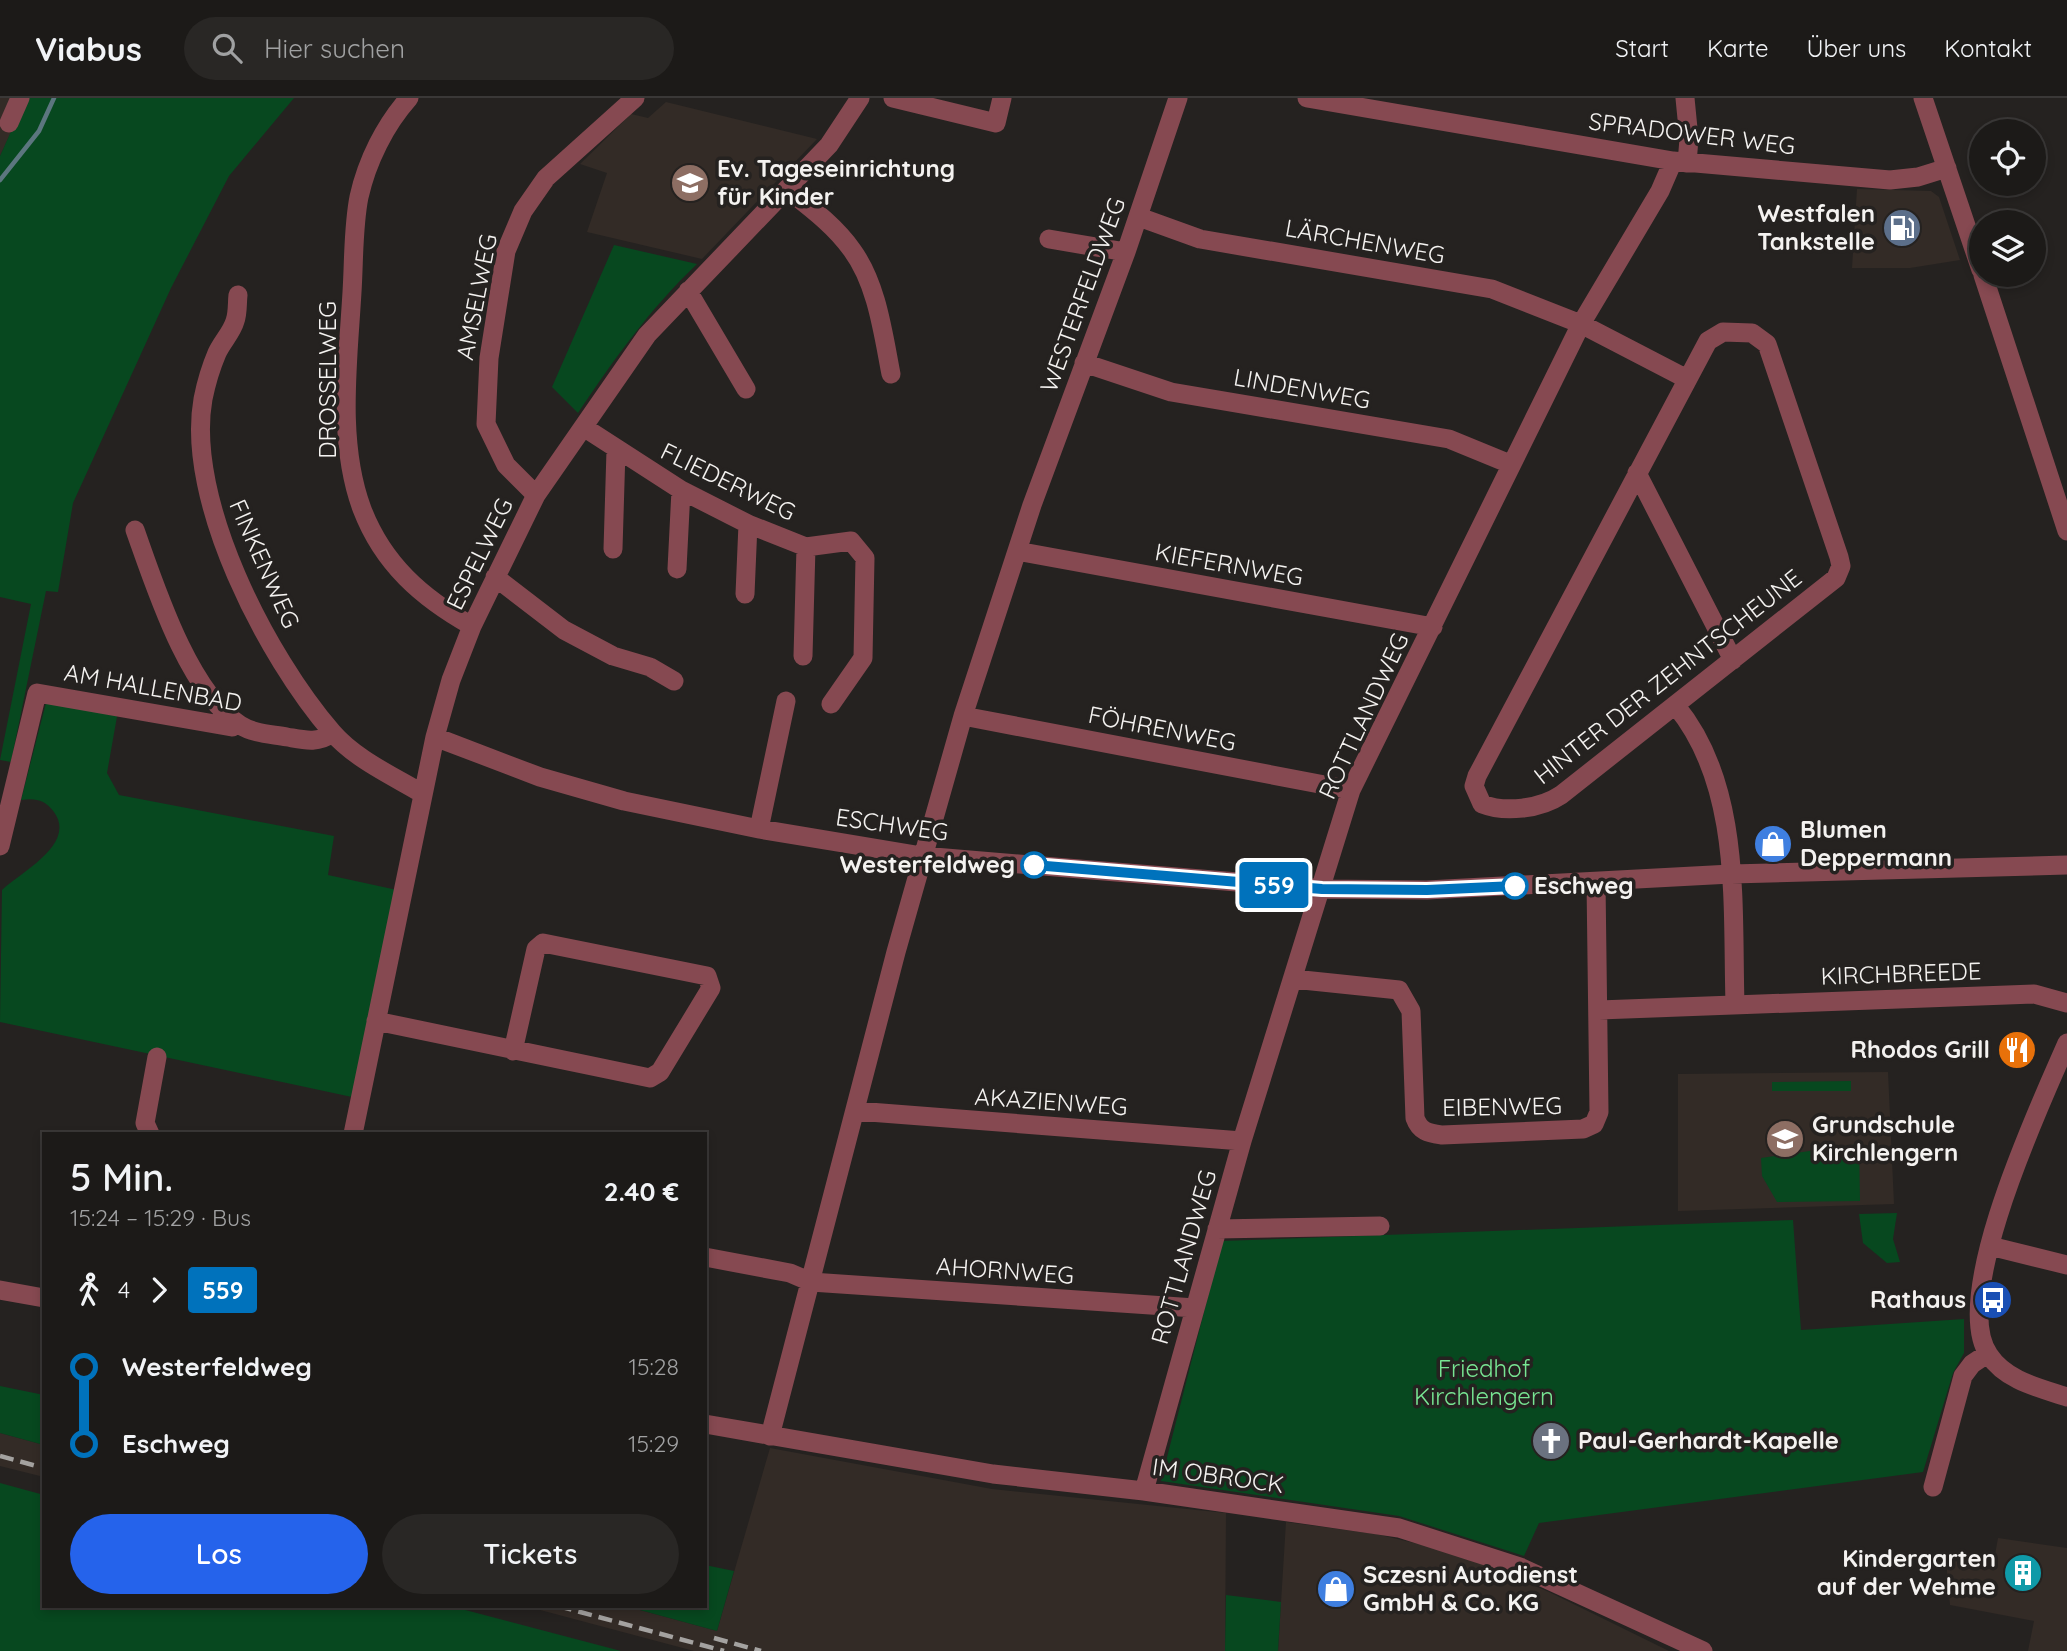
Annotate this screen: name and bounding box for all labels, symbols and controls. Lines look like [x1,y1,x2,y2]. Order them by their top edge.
search box [184,17,674,80]
text: Viabus [35,28,142,69]
icon: search [208,29,246,67]
text: Hier suchen [264,32,405,65]
text: Start [1615,33,1669,63]
text: Karte [1707,33,1768,63]
text: Über uns [1806,33,1906,63]
text: Kontakt [1944,33,2032,63]
street label: SPRADOWER WEG [1587,105,1797,161]
map controls [1969,119,2046,287]
button: locate [1969,119,2046,196]
place label: Ev. Tageseinrichtung für Kinder [717,153,955,211]
school or university icon: Ev. Tageseinrichtung für Kinder [669,162,711,204]
street label: WESTERFELDWEG [1033,193,1131,396]
place label: Westfalen Tankstelle [1757,198,1875,256]
fuel station icon: Westfalen Tankstelle [1881,207,1923,249]
button: layers [1969,210,2046,287]
street label: LÄRCHENWEG [1283,212,1447,270]
street label: AMSELWEG [449,231,503,363]
street label: DROSSELWEG [312,301,342,459]
street label: LINDENWEG [1232,361,1373,415]
street label: FLIEDERWEG [656,436,801,527]
street label: ESPELWEG [439,493,519,614]
street label: FINKENWEG [223,495,307,633]
street label: KIEFERNWEG [1153,536,1306,592]
street label: HINTER DER ZEHNTSCHEUNE [1527,562,1807,790]
street label: ROTTLANDWEG [1311,628,1415,803]
street label: AM HALLENBAD [62,657,244,717]
street label: FÖHRENWEG [1086,699,1239,757]
street label: ESCHWEG [834,801,950,847]
place label: Blumen Deppermann [1800,814,1952,872]
shop icon: Blumen Deppermann [1752,823,1794,865]
place label: Westerfeldweg [840,849,1015,879]
marker: Westerfeldweg [1021,852,1047,878]
line badge: 559 [1234,862,1314,908]
text: 559 [1253,870,1295,900]
place label: Eschweg [1534,870,1634,900]
marker: Eschweg [1502,873,1528,899]
street label: KIRCHBREEDE [1820,955,1982,991]
restaurant icon: Rhodos Grill [1996,1029,2038,1071]
place label: Rhodos Grill [1850,1034,1990,1064]
street label: AKAZIENWEG [974,1081,1129,1121]
street label: EIBENWEG [1442,1090,1562,1122]
place label: Grundschule Kirchlengern [1812,1109,1958,1167]
school or university icon: Grundschule Kirchlengern [1764,1118,1806,1160]
text: 5 Min. [70,1153,173,1201]
street label: ROTTLANDWEG [1144,1166,1222,1347]
text: 2.40 € [604,1175,679,1208]
text: 15:24 – 15:29 · Bus [70,1203,251,1232]
street label: AHORNWEG [935,1250,1075,1290]
icon: walk [70,1271,108,1309]
icon: forward [140,1271,178,1309]
text: 4 [118,1275,130,1304]
text: 559 [202,1275,243,1305]
bus stop icon: Rathaus [1972,1279,2014,1321]
place label: Rathaus [1870,1284,1966,1314]
text: Westerfeldweg [122,1350,312,1383]
text: 15:28 [628,1352,679,1381]
park label: Friedhof Kirchlengern [1414,1353,1554,1411]
church icon: Paul-Gerhardt-Kapelle [1530,1420,1572,1462]
place label: Paul-Gerhardt-Kapelle [1578,1425,1839,1455]
text: Eschweg [122,1427,230,1460]
text: 15:29 [628,1429,679,1458]
street label: IM OBROCK [1150,1451,1286,1499]
button: Los [70,1514,368,1594]
button: Tickets [382,1514,679,1594]
place label: Kindergarten auf der Wehme [1817,1543,1996,1601]
building icon: Kindergarten auf der Wehme [2002,1552,2044,1594]
place label: Sczesni Autodienst GmbH & Co. KG [1363,1559,1578,1617]
shop icon: Sczesni Autodienst GmbH & Co. KG [1315,1568,1357,1610]

